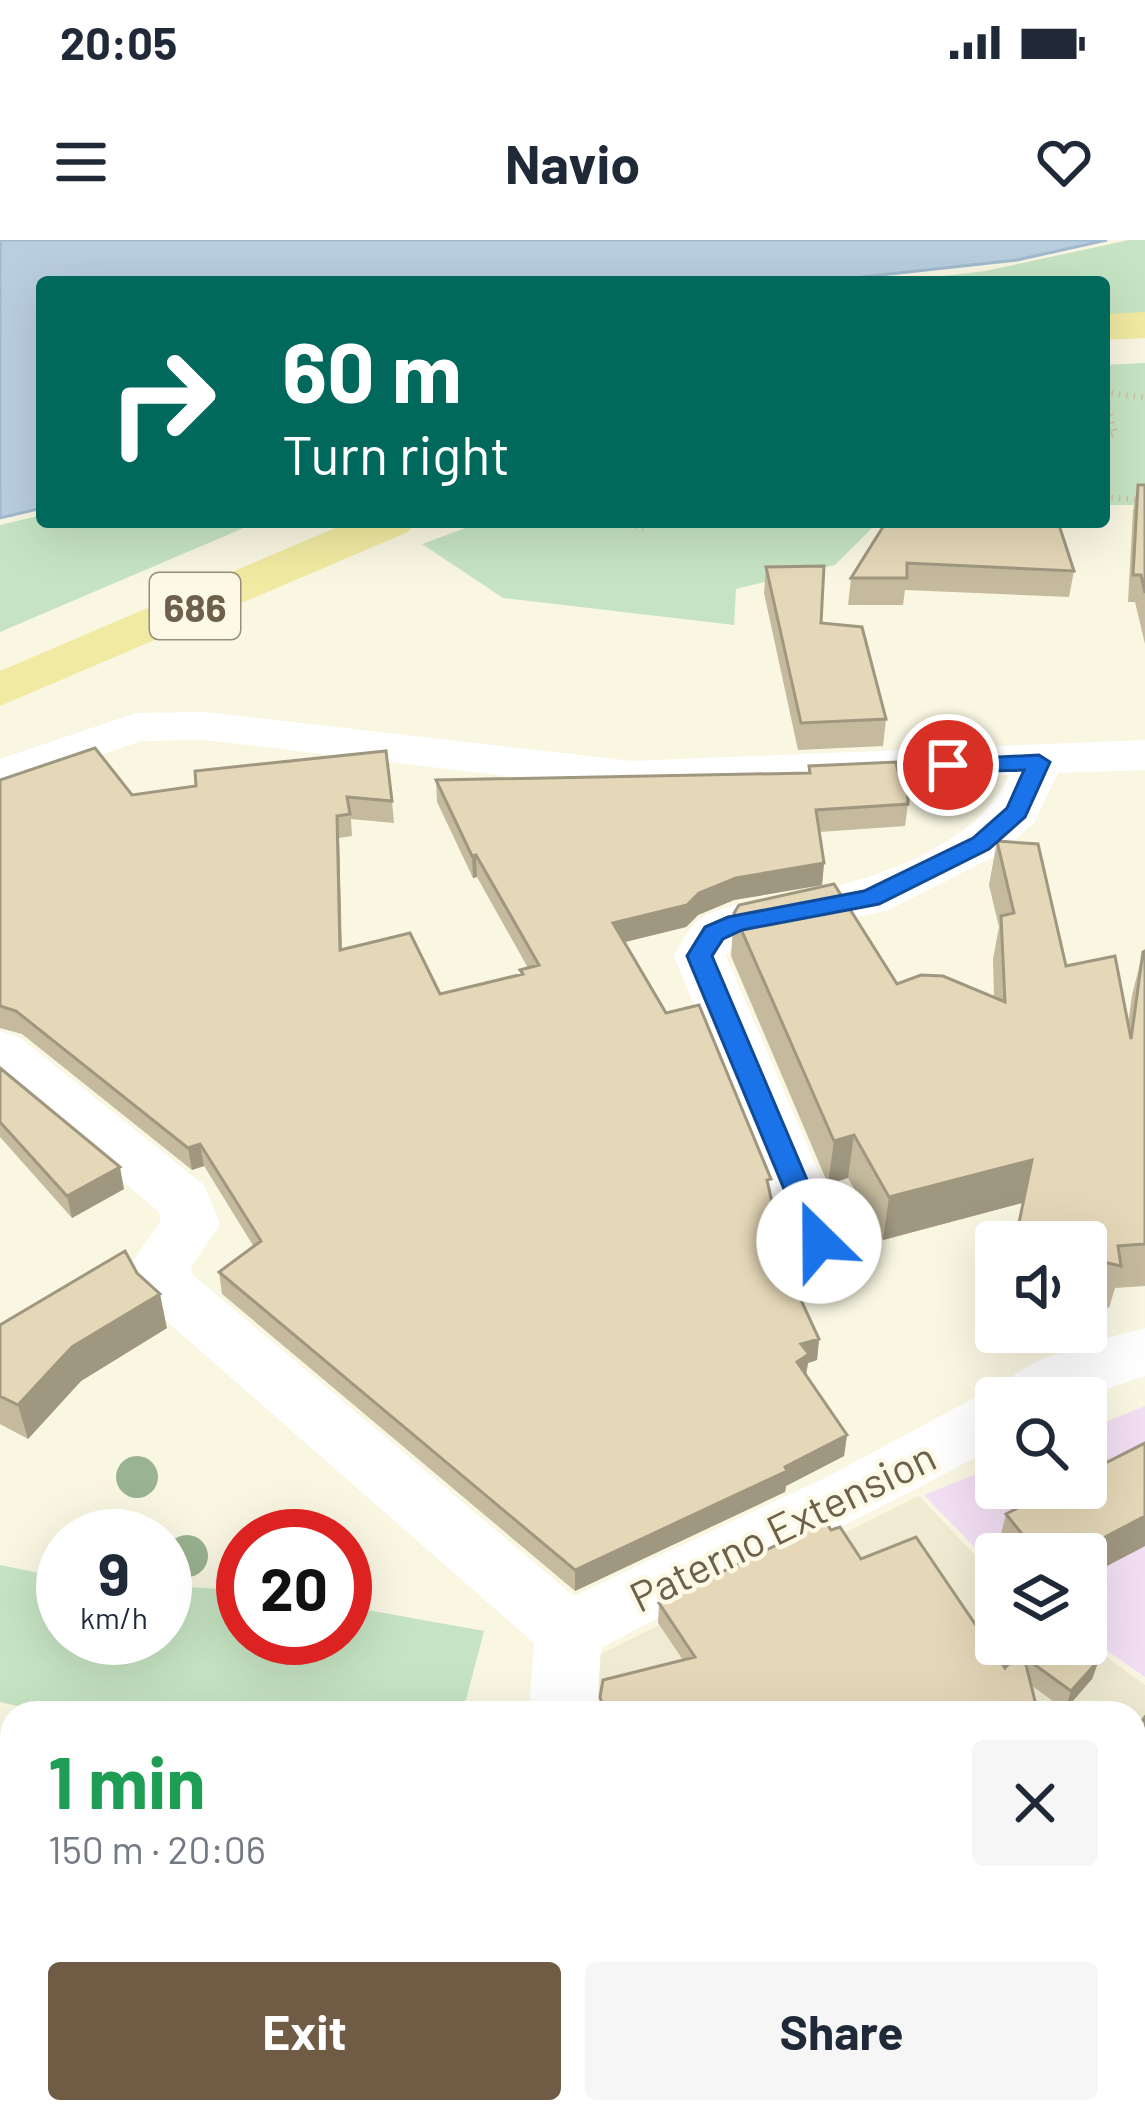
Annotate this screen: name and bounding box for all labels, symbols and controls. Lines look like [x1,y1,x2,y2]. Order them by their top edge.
text: 20:05 [60,15,177,69]
icon: menu [48,129,114,195]
icon: heart [1031,129,1097,195]
text: Navio [505,130,640,195]
text: 60 m [282,319,462,420]
icon: right [84,324,240,480]
text: Turn right [282,421,510,486]
road number: 686 [150,573,240,639]
pin [897,714,999,816]
icon: arrive [915,732,981,798]
position arrow [756,1178,882,1304]
map controls [975,1221,1107,1665]
button: sound [975,1221,1107,1353]
button: search [975,1377,1107,1509]
street label: Paterno Extension [621,1429,943,1621]
speed limit sign: 20 [216,1509,372,1665]
button: layers [975,1533,1107,1665]
text: 9 [98,1536,130,1608]
text: km/h [80,1599,148,1635]
text: 1 min [48,1737,206,1823]
button: close [972,1740,1098,1866]
text: 150 m · 20:06 [48,1825,266,1872]
button: Exit [48,1962,561,2100]
button: Share [585,1962,1098,2100]

